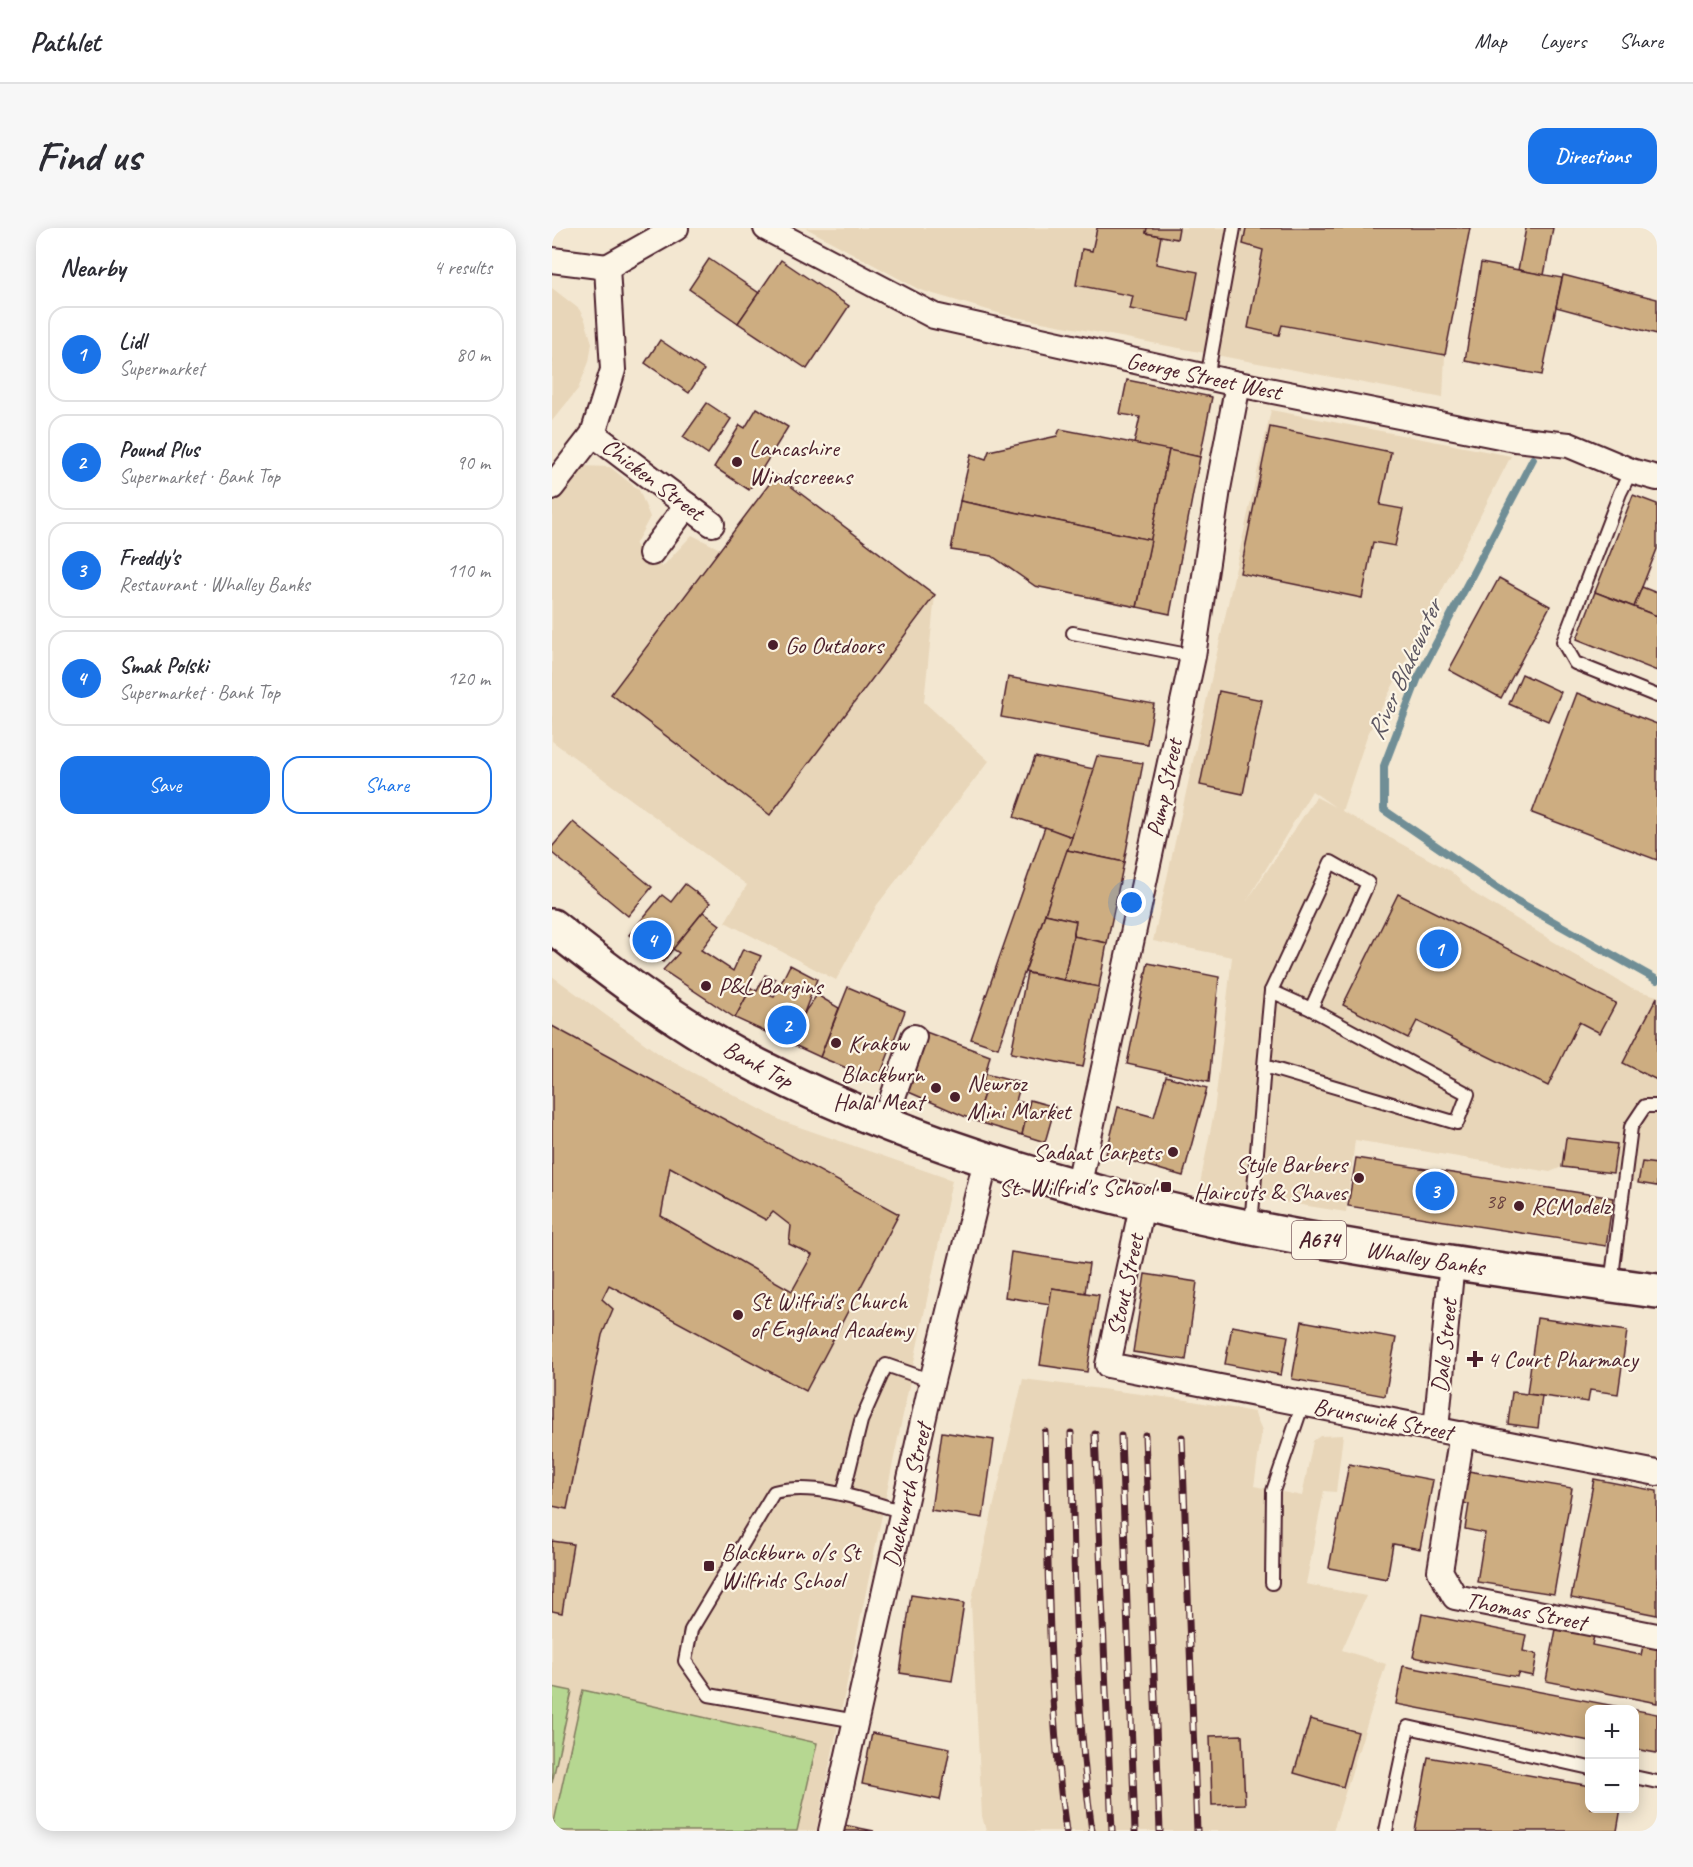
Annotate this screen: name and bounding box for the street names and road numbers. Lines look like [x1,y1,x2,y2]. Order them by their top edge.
street label: George Street West [1124,345,1286,407]
street label: Chicken Street [596,431,712,528]
street label: Pump Street [1139,734,1189,840]
street label: Bank Top [718,1033,800,1096]
road number: A674 [1292,1221,1346,1259]
street label: Stout Street [1100,1230,1151,1338]
street label: Whalley Banks [1364,1234,1489,1283]
street label: Dale Street [1424,1296,1464,1394]
street label: Brunswick Street [1311,1391,1458,1448]
street label: Duckworth Street [876,1417,939,1570]
street label: Thomas Street [1463,1585,1592,1638]

